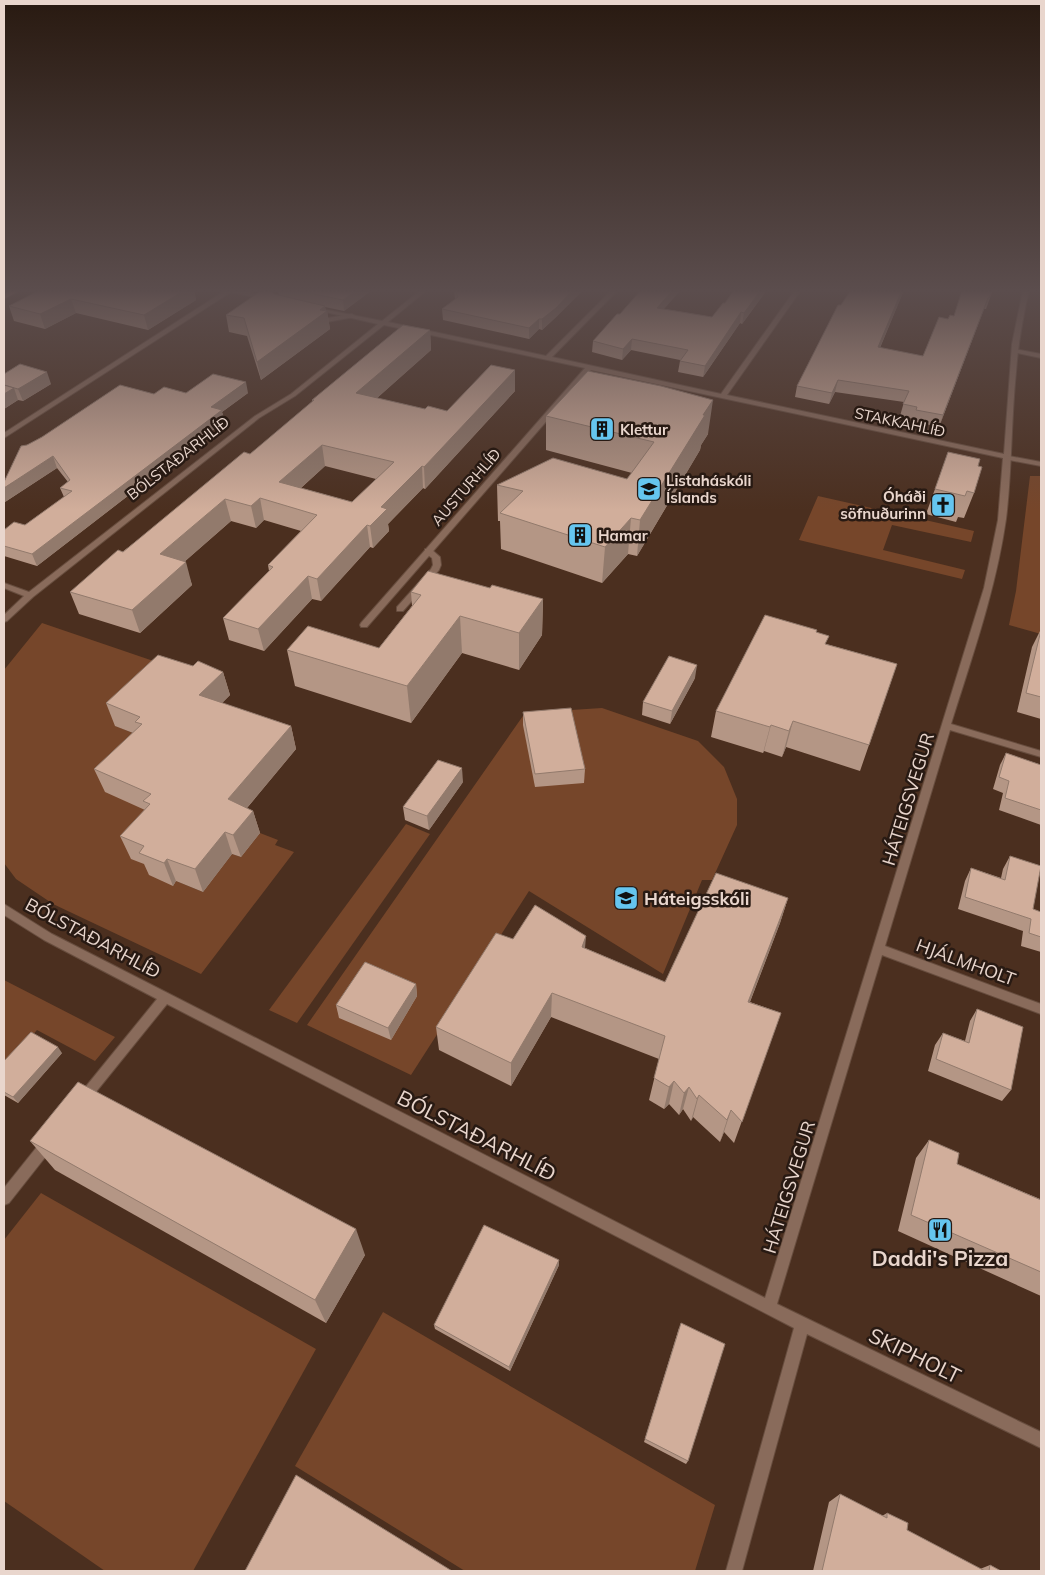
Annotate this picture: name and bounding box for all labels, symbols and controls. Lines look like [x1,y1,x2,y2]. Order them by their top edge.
street label: STAKKAHLÍÐ [853,403,947,441]
street label: BÓLSTAÐARHLÍÐ [123,412,233,504]
building icon: Klettur [589,416,615,442]
place label: Klettur [620,420,668,439]
street label: AUSTURHLÍÐ [427,444,505,530]
place label: Listaháskóli Íslands [666,471,751,507]
school or university icon: Listaháskóli Íslands [636,476,662,502]
place label: Óháði söfnuðurinn [840,487,926,523]
church icon: Óháði söfnuðurinn [930,492,956,518]
building icon: Hamar [567,522,593,548]
place label: Hamar [598,526,648,545]
street label: HÁTEIGSVEGUR [877,730,939,868]
school or university icon: Háteigsskóli [613,885,639,911]
place label: Háteigsskóli [644,887,749,910]
street label: BÓLSTAÐARHLÍÐ [21,893,165,983]
street label: HJÁLMHOLT [913,933,1019,991]
street label: BÓLSTAÐARHLÍÐ [393,1084,561,1186]
street label: HÁTEIGSVEGUR [758,1118,820,1256]
restaurant icon: Daddi's Pizza [927,1217,953,1243]
place label: Daddi's Pizza [872,1245,1008,1271]
street label: SKIPHOLT [865,1322,966,1389]

